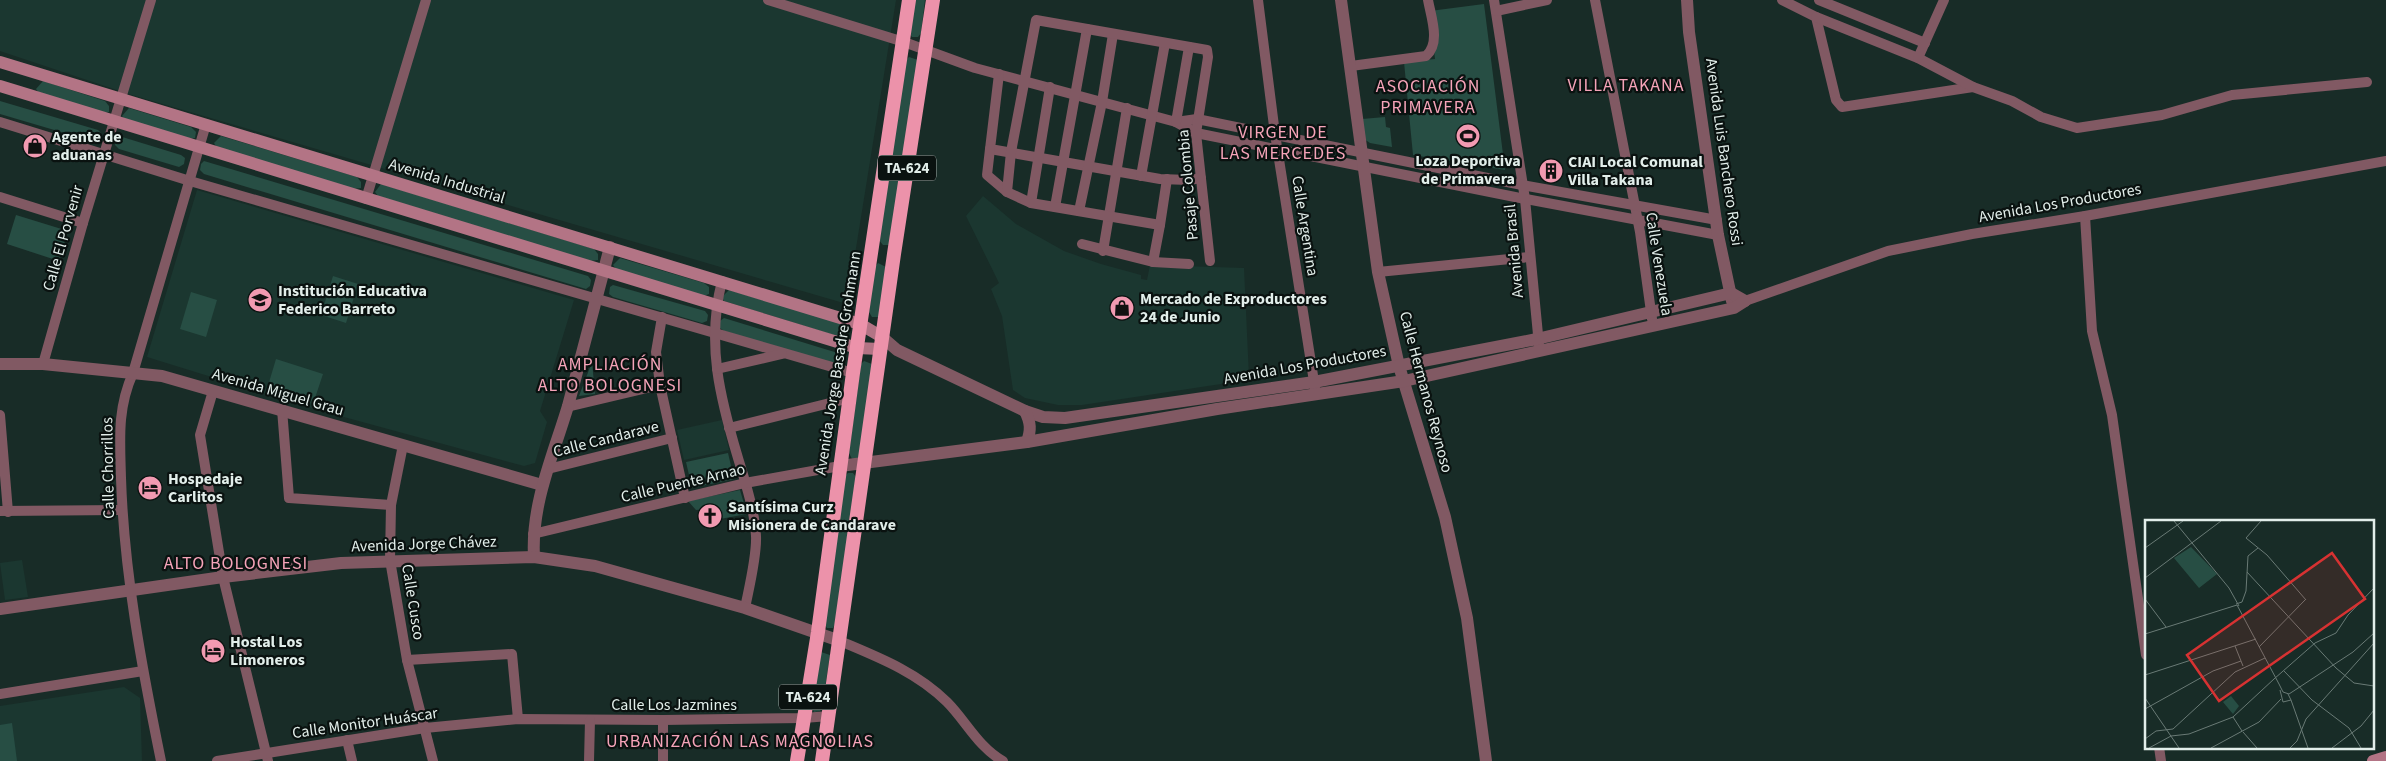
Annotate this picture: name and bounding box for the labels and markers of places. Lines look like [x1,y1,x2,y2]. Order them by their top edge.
sports icon: Loza Deportiva de Primavera [1455,123,1481,149]
place label: Agente de aduanas [51,126,122,166]
shop icon: Agente de aduanas [22,133,48,159]
place label: Loza Deportiva de Primavera [1415,150,1521,190]
place label: CIAI Local Comunal Villa Takana [1567,151,1703,191]
building icon: CIAI Local Comunal Villa Takana [1538,158,1564,184]
place label: Institución Educativa Federico Barreto [278,280,427,320]
school or university icon: Institución Educativa Federico Barreto [247,287,273,313]
place label: Mercado de Exproductores 24 de Junio [1140,288,1327,328]
shop icon: Mercado de Exproductores 24 de Junio [1109,295,1135,321]
place label: Hospedaje Carlitos [168,468,242,508]
hotel icon: Hospedaje Carlitos [137,475,163,501]
place label: Santísima Curz Misionera de Candarave [728,496,896,536]
church icon: Santísima Curz Misionera de Candarave [697,503,723,529]
place label: Hostal Los Limoneros [230,631,305,671]
hotel icon: Hostal Los Limoneros [200,638,226,664]

